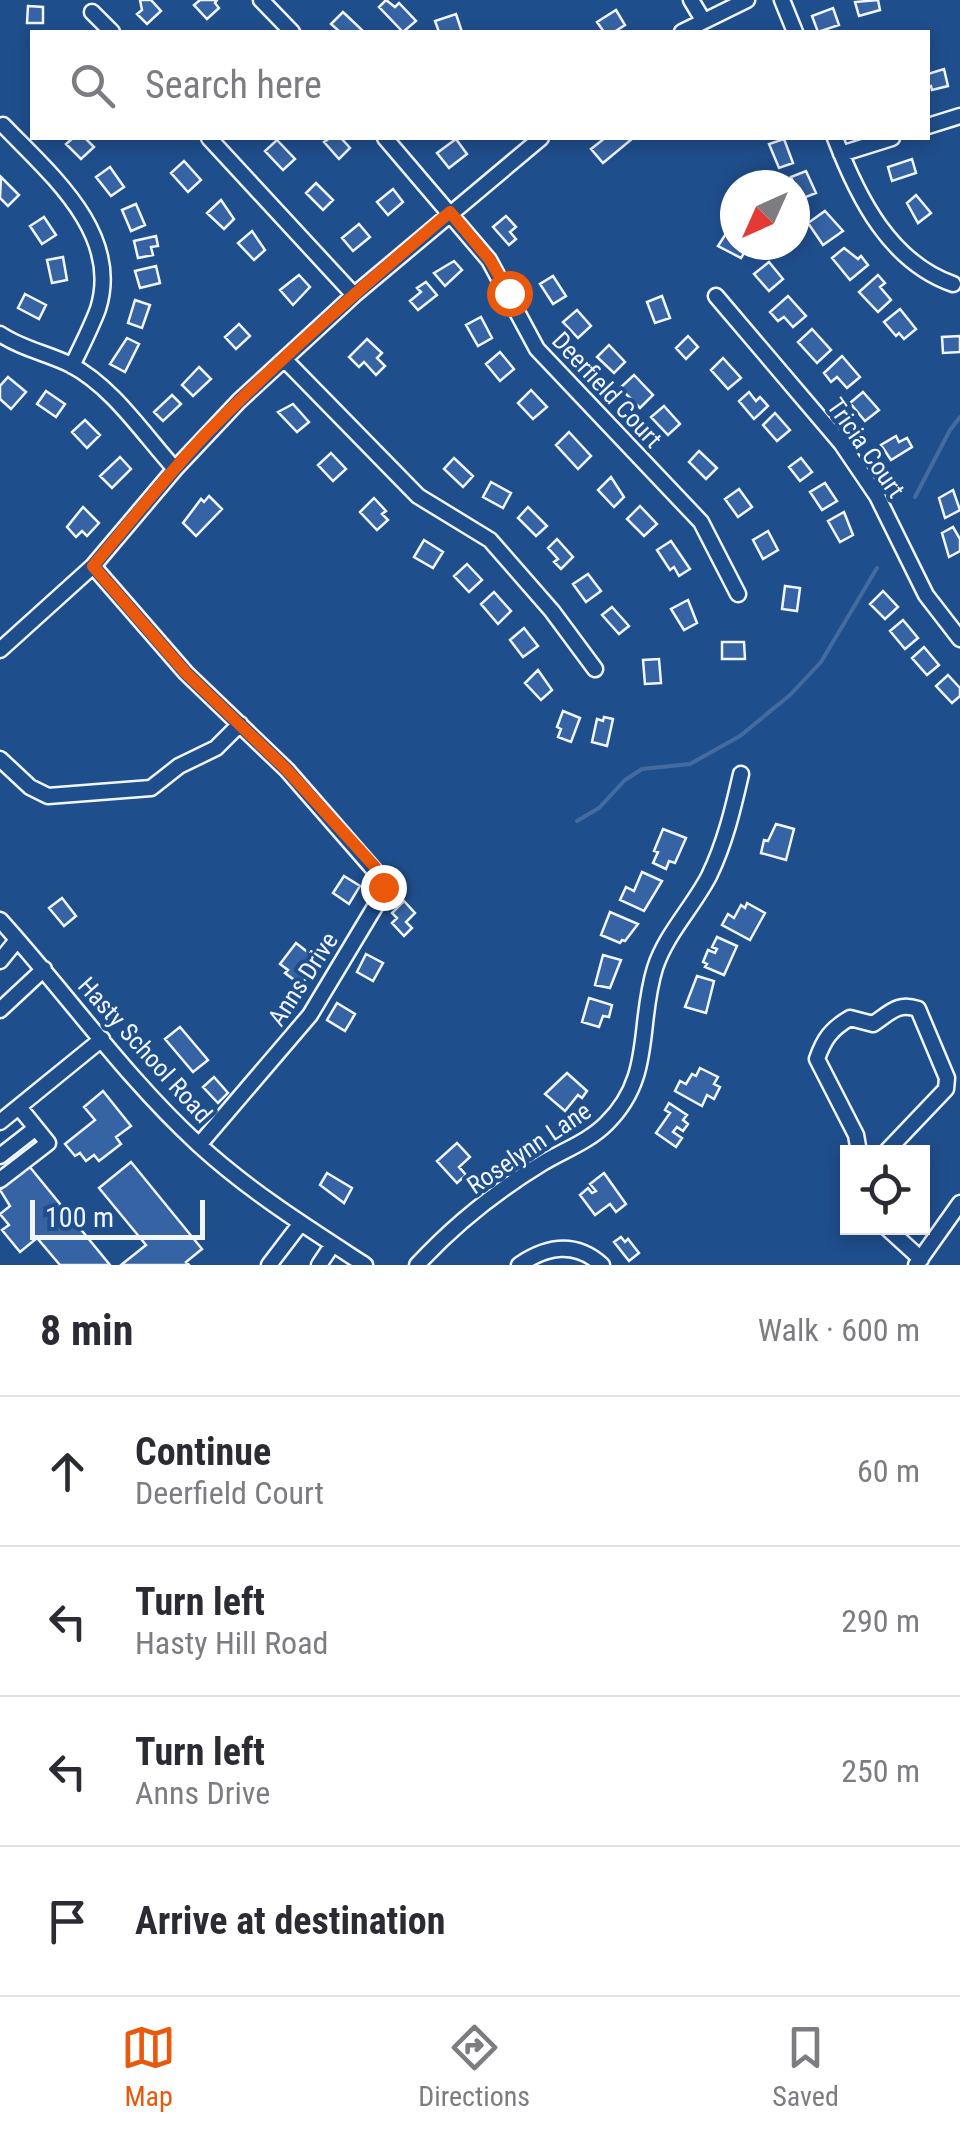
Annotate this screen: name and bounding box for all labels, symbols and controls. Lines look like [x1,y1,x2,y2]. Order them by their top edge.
search box [30,30,930,140]
icon: search [65,58,120,113]
text: Search here [145,63,322,107]
north arrow [720,170,810,260]
route start [487,271,533,317]
street label: Deerfield Court [546,326,668,454]
street label: Tricia Court [821,393,911,503]
route end [361,865,407,911]
street label: Anns Drive [262,927,344,1031]
street label: Hasty School Road [72,971,218,1129]
street label: Roselynn Lane [462,1096,596,1200]
map controls [840,1145,930,1235]
button: locate [840,1145,930,1235]
scale bar [30,1195,205,1240]
text: 100 m [45,1201,114,1234]
text: 8 min [40,1306,133,1355]
text: Walk · 600 m [758,1311,920,1349]
text: Continue [135,1430,271,1474]
icon: ahead [40,1444,95,1499]
text: 60 m [857,1452,920,1490]
text: Deerfield Court [135,1474,324,1512]
text: Turn left [135,1580,265,1624]
icon: left [40,1594,95,1649]
text: 290 m [841,1602,920,1640]
text: Hasty Hill Road [135,1624,328,1662]
text: Turn left [135,1730,265,1774]
icon: left [40,1744,95,1799]
text: 250 m [841,1752,920,1790]
text: Anns Drive [135,1774,270,1812]
icon: arrive [40,1894,95,1949]
text: Arrive at destination [135,1899,445,1943]
tab: Map [121,2020,176,2113]
tab: Directions [418,2020,530,2113]
tab: Saved [772,2020,839,2113]

